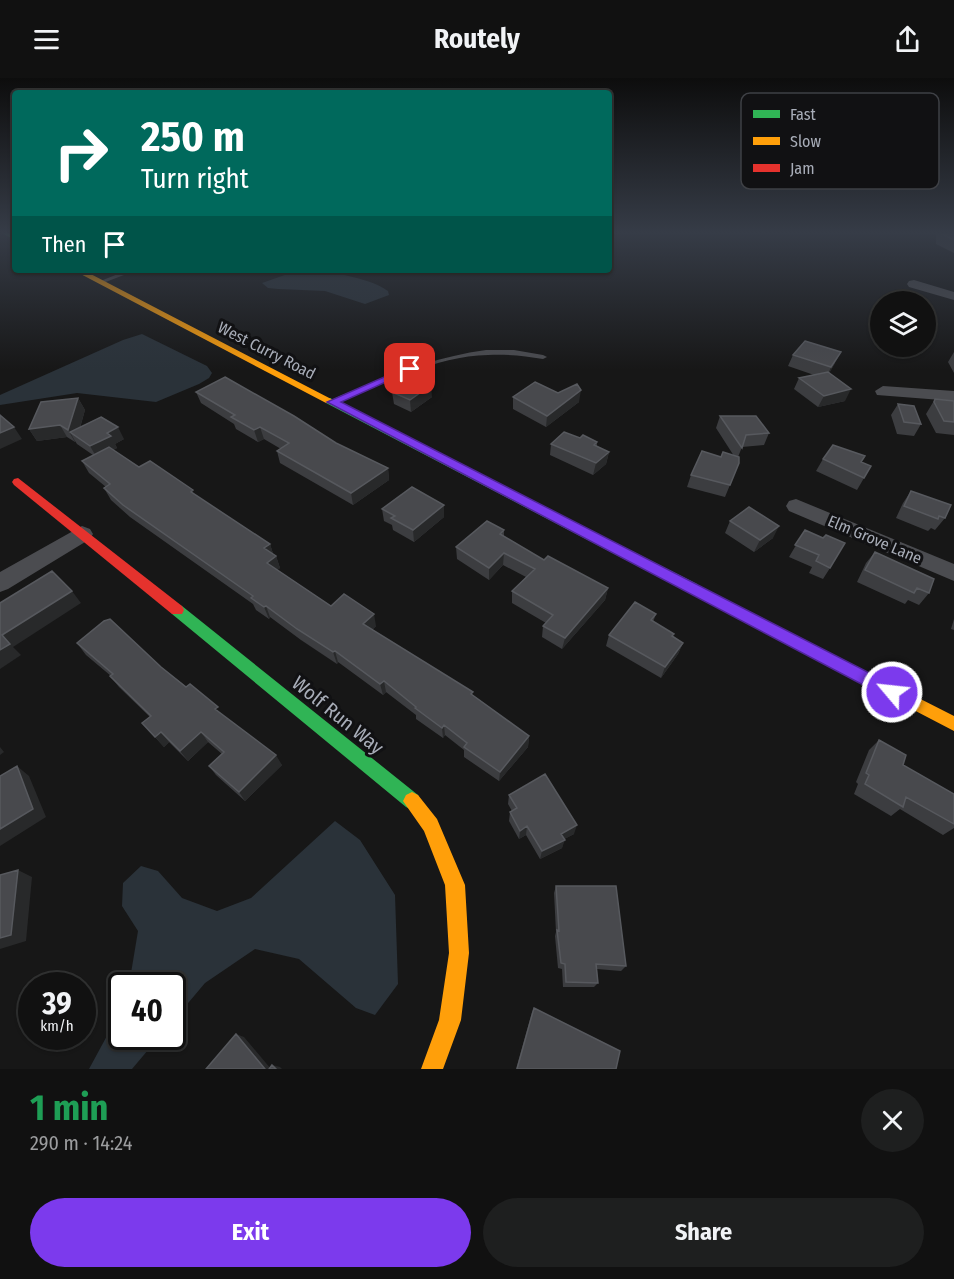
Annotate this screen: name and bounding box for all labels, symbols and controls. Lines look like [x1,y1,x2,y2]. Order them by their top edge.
icon: menu [30,23,63,56]
text: Routely [434,23,520,55]
icon: share [891,23,924,56]
legend [741,93,939,189]
text: Fast [790,105,817,124]
text: 250 m [141,112,245,162]
icon: right [42,114,120,192]
text: Slow [790,132,821,151]
text: Jam [790,159,815,178]
text: Turn right [141,163,249,195]
icon: arrive [98,228,131,261]
text: Then [42,231,86,258]
map controls [870,291,936,357]
button: layers [870,291,936,357]
street label: West Curry Road [215,318,319,383]
pin [384,343,435,394]
icon: arrive [393,352,426,385]
street label: Elm Grove Lane [825,511,925,568]
position arrow [860,660,924,724]
street label: Wolf Run Way [287,671,389,759]
speed limit sign: 40 [108,972,186,1050]
text: 39 [42,986,72,1022]
text: km/h [40,1017,74,1035]
text: 1 min [30,1086,108,1130]
button: close [861,1089,924,1152]
text: 290 m · 14:24 [30,1131,132,1155]
button: Exit [30,1198,471,1267]
button: Share [483,1198,924,1267]

